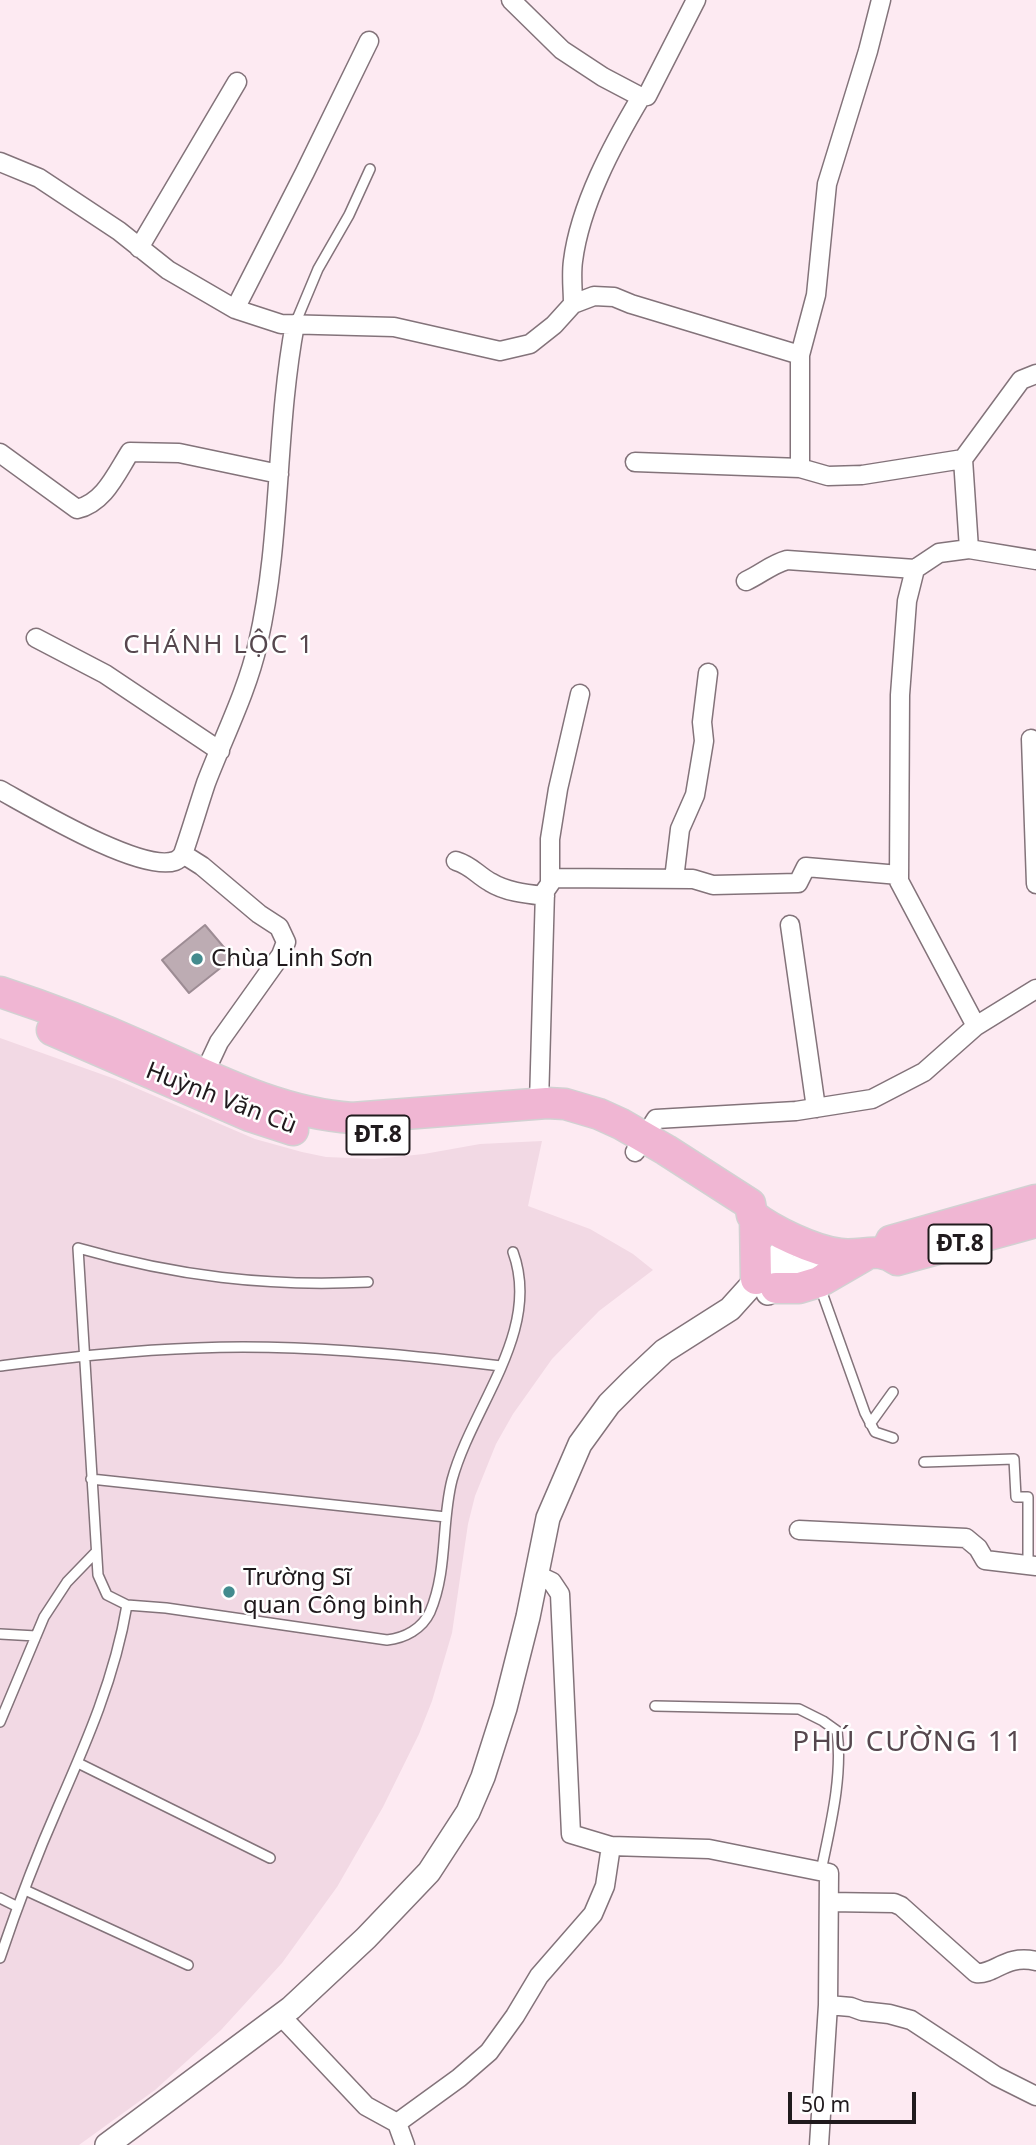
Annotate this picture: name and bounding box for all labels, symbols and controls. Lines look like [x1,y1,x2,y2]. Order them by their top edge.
district label: CHÁNH LỘC 1 [125,630,313,662]
place label: Chùa Linh Sơn [211,945,373,973]
marker: Chùa Linh Sơn [189,951,205,967]
street label: Huỳnh Văn Cù [142,1057,300,1141]
road number: ĐT.8 [346,1116,410,1154]
road number: ĐT.8 [928,1224,992,1264]
place label: Trường Sĩ quan Công binh [243,1564,423,1620]
marker: Trường Sĩ quan Công binh [221,1584,237,1600]
district label: PHÚ CƯỜNG 11 [794,1726,1022,1760]
scale bar [791,2078,919,2122]
text: 50 m [801,2090,850,2118]

